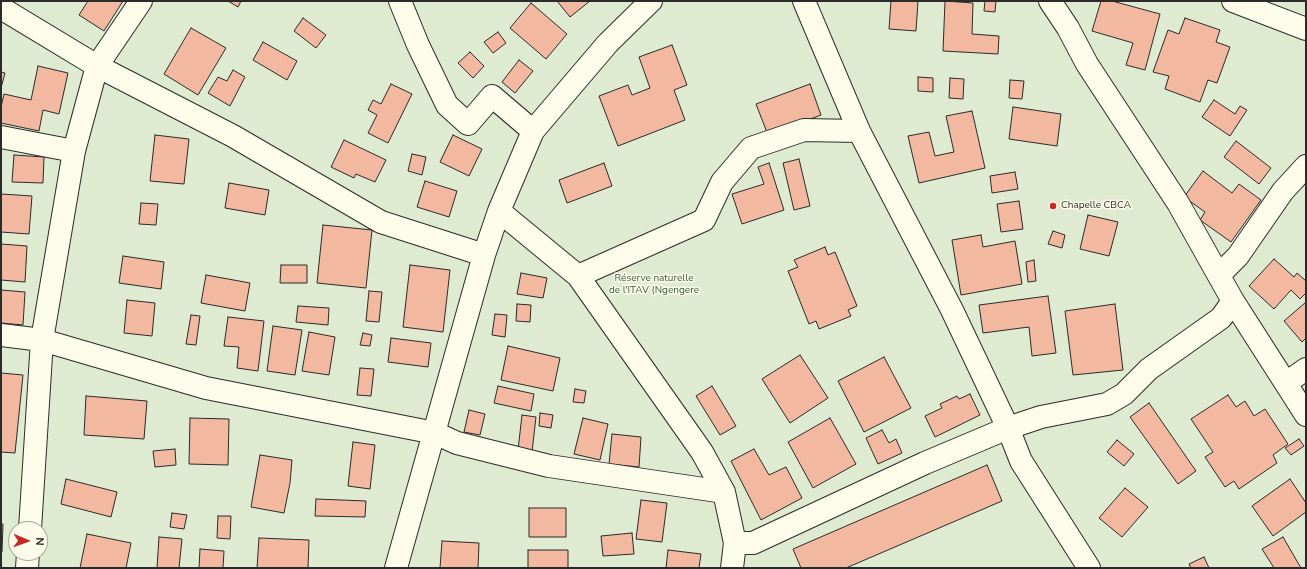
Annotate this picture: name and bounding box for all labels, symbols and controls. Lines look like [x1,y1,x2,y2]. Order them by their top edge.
place label: Chapelle CBCA [1061,200,1131,212]
marker: Chapelle CBCA [1048,201,1058,211]
park label: Réserve naturelle de l'ITAV (Ngengere [609,273,699,296]
north arrow [8,521,48,561]
text: N [32,537,47,546]

